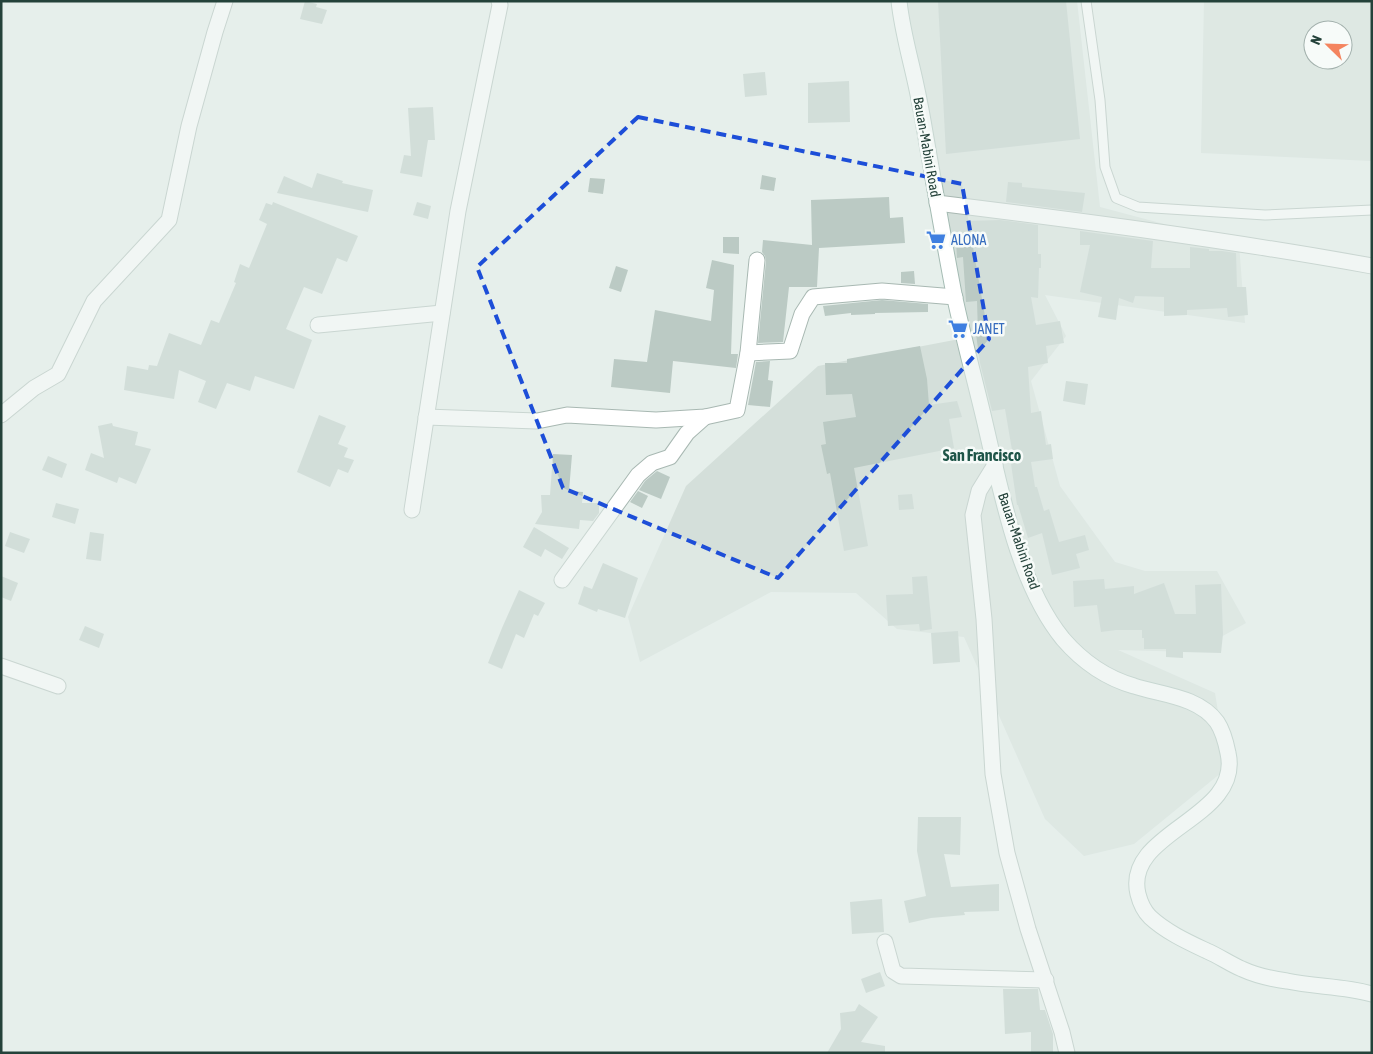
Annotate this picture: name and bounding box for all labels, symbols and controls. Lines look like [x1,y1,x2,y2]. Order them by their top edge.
north arrow [1303,20,1353,70]
text: N [1307,33,1325,47]
street label: Bauan-Mabini Road [910,96,944,198]
supermarket icon: ALONA [925,229,947,251]
place label: ALONA [951,232,986,248]
supermarket icon: JANET [947,318,969,340]
place label: JANET [973,321,1005,337]
district label: San Francisco [943,446,1022,464]
street label: Bauan-Mabini Road [995,491,1043,591]

